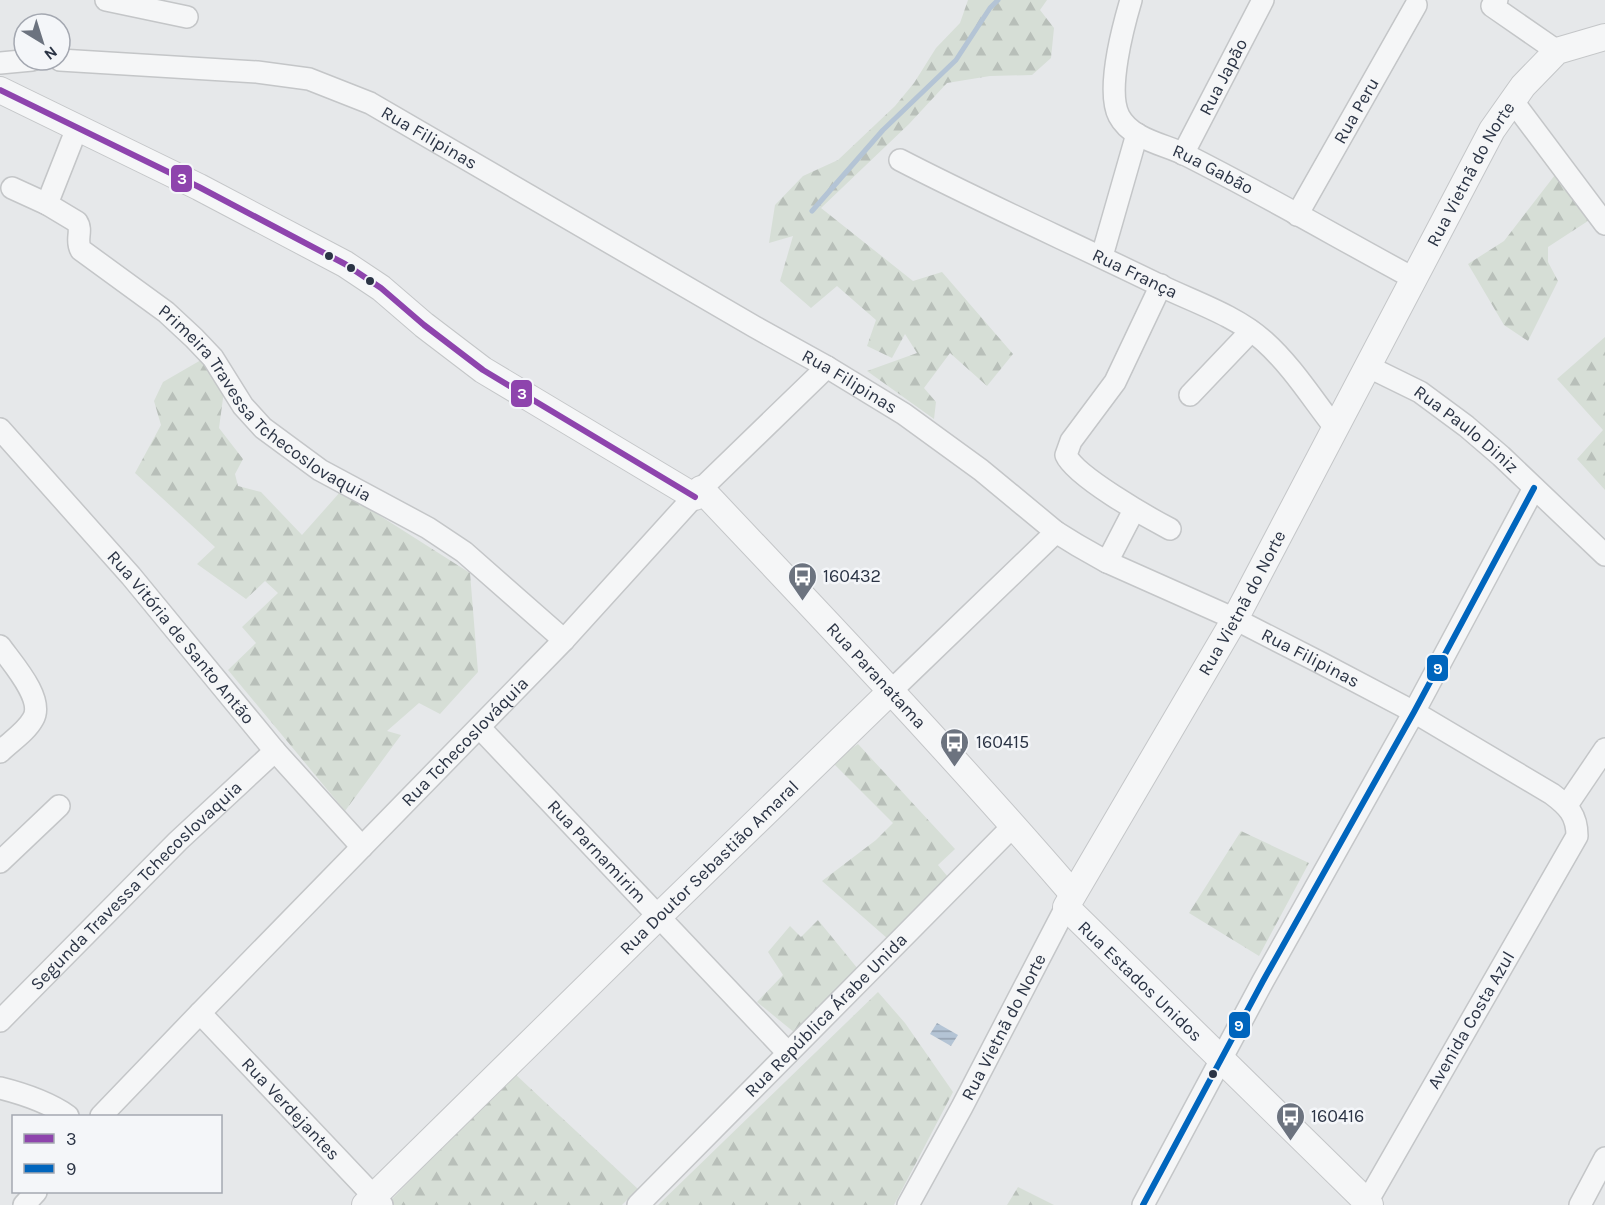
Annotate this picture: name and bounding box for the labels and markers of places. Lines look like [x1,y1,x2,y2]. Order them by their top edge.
unlabelled marker [323,250,335,262]
unlabelled marker [345,262,357,274]
unlabelled marker [364,275,376,287]
bus stop icon: 160432 [786,560,818,602]
place label: 160432 [823,565,881,587]
bus stop icon: 160415 [939,726,971,768]
place label: 160415 [976,731,1029,753]
unlabelled marker [1207,1068,1219,1080]
bus stop icon: 160416 [1274,1100,1306,1142]
place label: 160416 [1311,1105,1364,1127]

